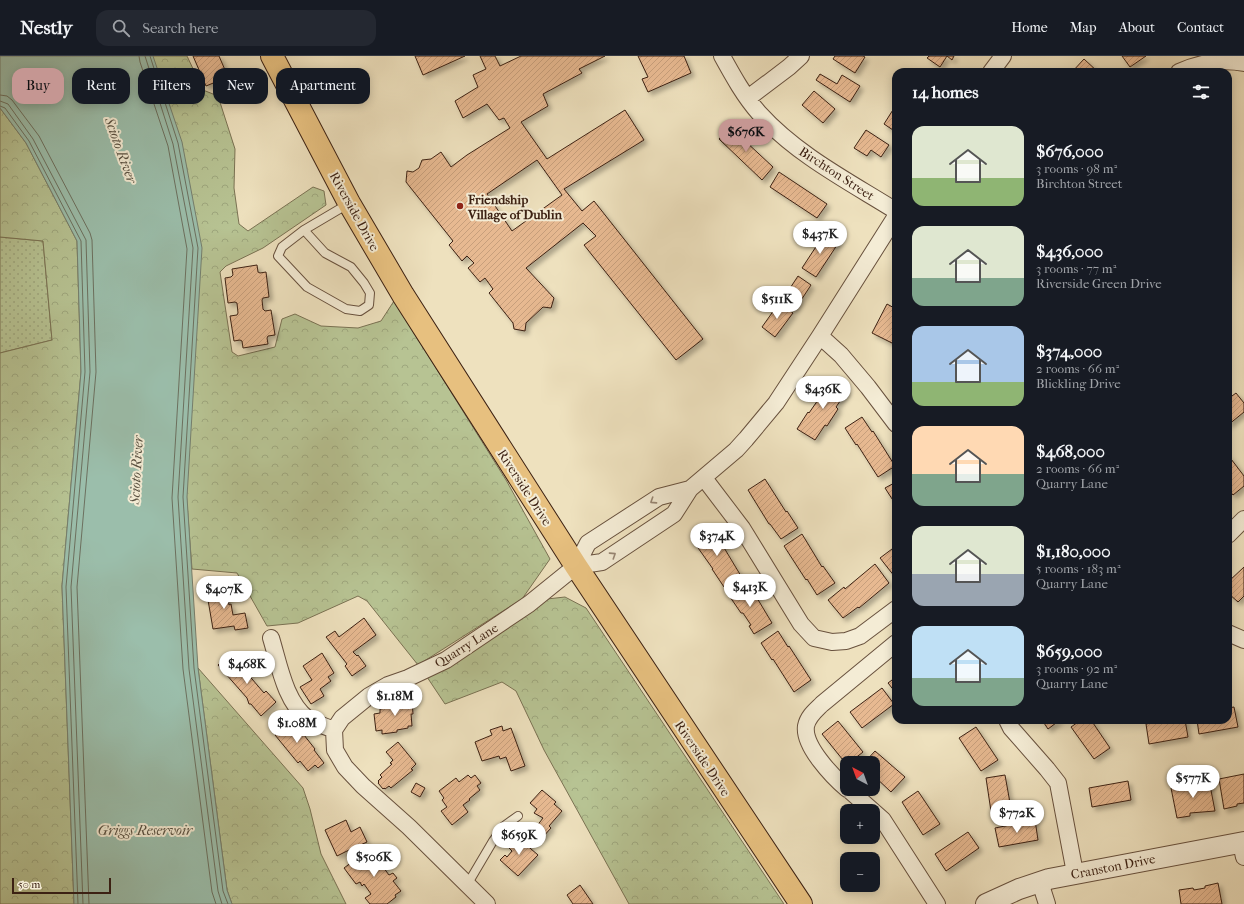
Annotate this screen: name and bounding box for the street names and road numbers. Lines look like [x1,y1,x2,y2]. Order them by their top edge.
street label: Birchton Street [796,144,877,203]
street label: Riverside Drive [327,169,383,254]
street label: Riverside Drive [494,446,555,529]
street label: Quarry Lane [432,620,501,671]
street label: Riverside Drive [672,718,734,799]
street label: Cranston Drive [1070,851,1157,882]

